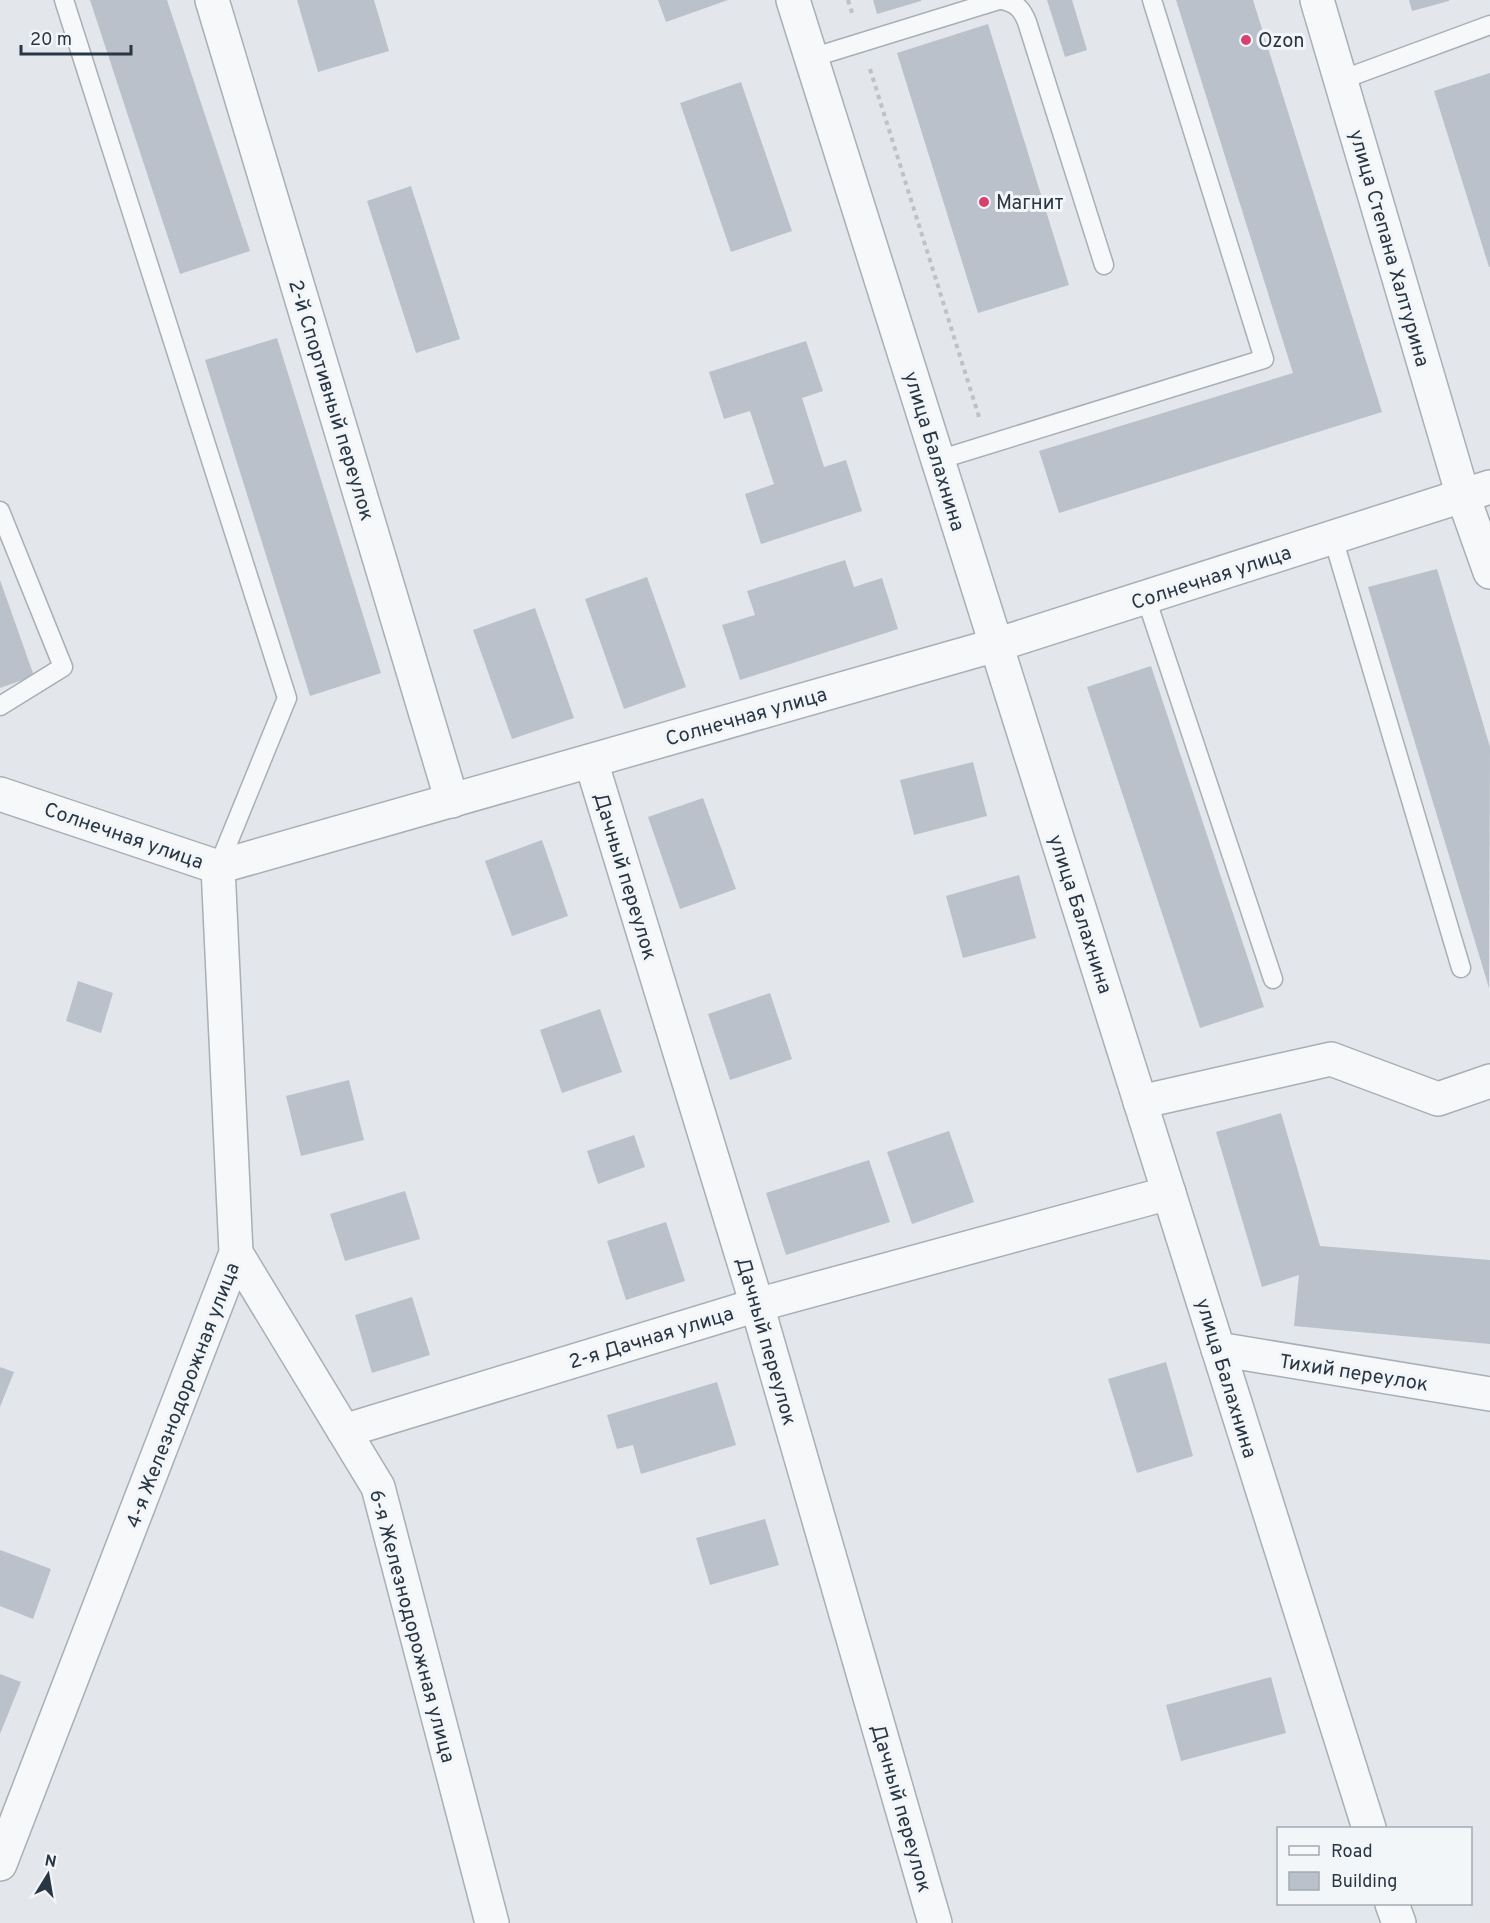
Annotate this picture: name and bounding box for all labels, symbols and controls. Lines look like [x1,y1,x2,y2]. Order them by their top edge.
scale bar [21,18,130,56]
text: 20 m [30,29,72,52]
place label: Ozon [1258,29,1304,55]
marker: Ozon [1239,33,1253,47]
street label: улица Степана Халтурина [1342,127,1434,370]
place label: Магнит [996,191,1064,217]
marker: Магнит [977,195,991,209]
street label: 2-й Спортивный переулок [281,277,379,524]
street label: улица Балахнина [896,368,970,535]
street label: Солнечная улица [1128,541,1295,617]
street label: Солнечная улица [663,682,830,753]
street label: Дачный переулок [586,790,662,963]
street label: Солнечная улица [40,797,207,876]
street label: улица Балахнина [1041,832,1117,998]
street label: Дачный переулок [729,1254,802,1429]
street label: 4-я Железнодорожная улица [121,1259,247,1532]
street label: улица Балахнина [1188,1295,1262,1462]
street label: 2-я Дачная улица [566,1301,737,1376]
street label: Тихий переулок [1277,1349,1430,1399]
street label: 6-я Железнодорожная улица [362,1487,460,1766]
street label: Дачный переулок [864,1721,937,1896]
legend [1277,1827,1472,1905]
text: Road [1331,1841,1373,1864]
north arrow [18,1845,78,1905]
text: N [43,1851,58,1873]
text: Building [1331,1871,1397,1894]

